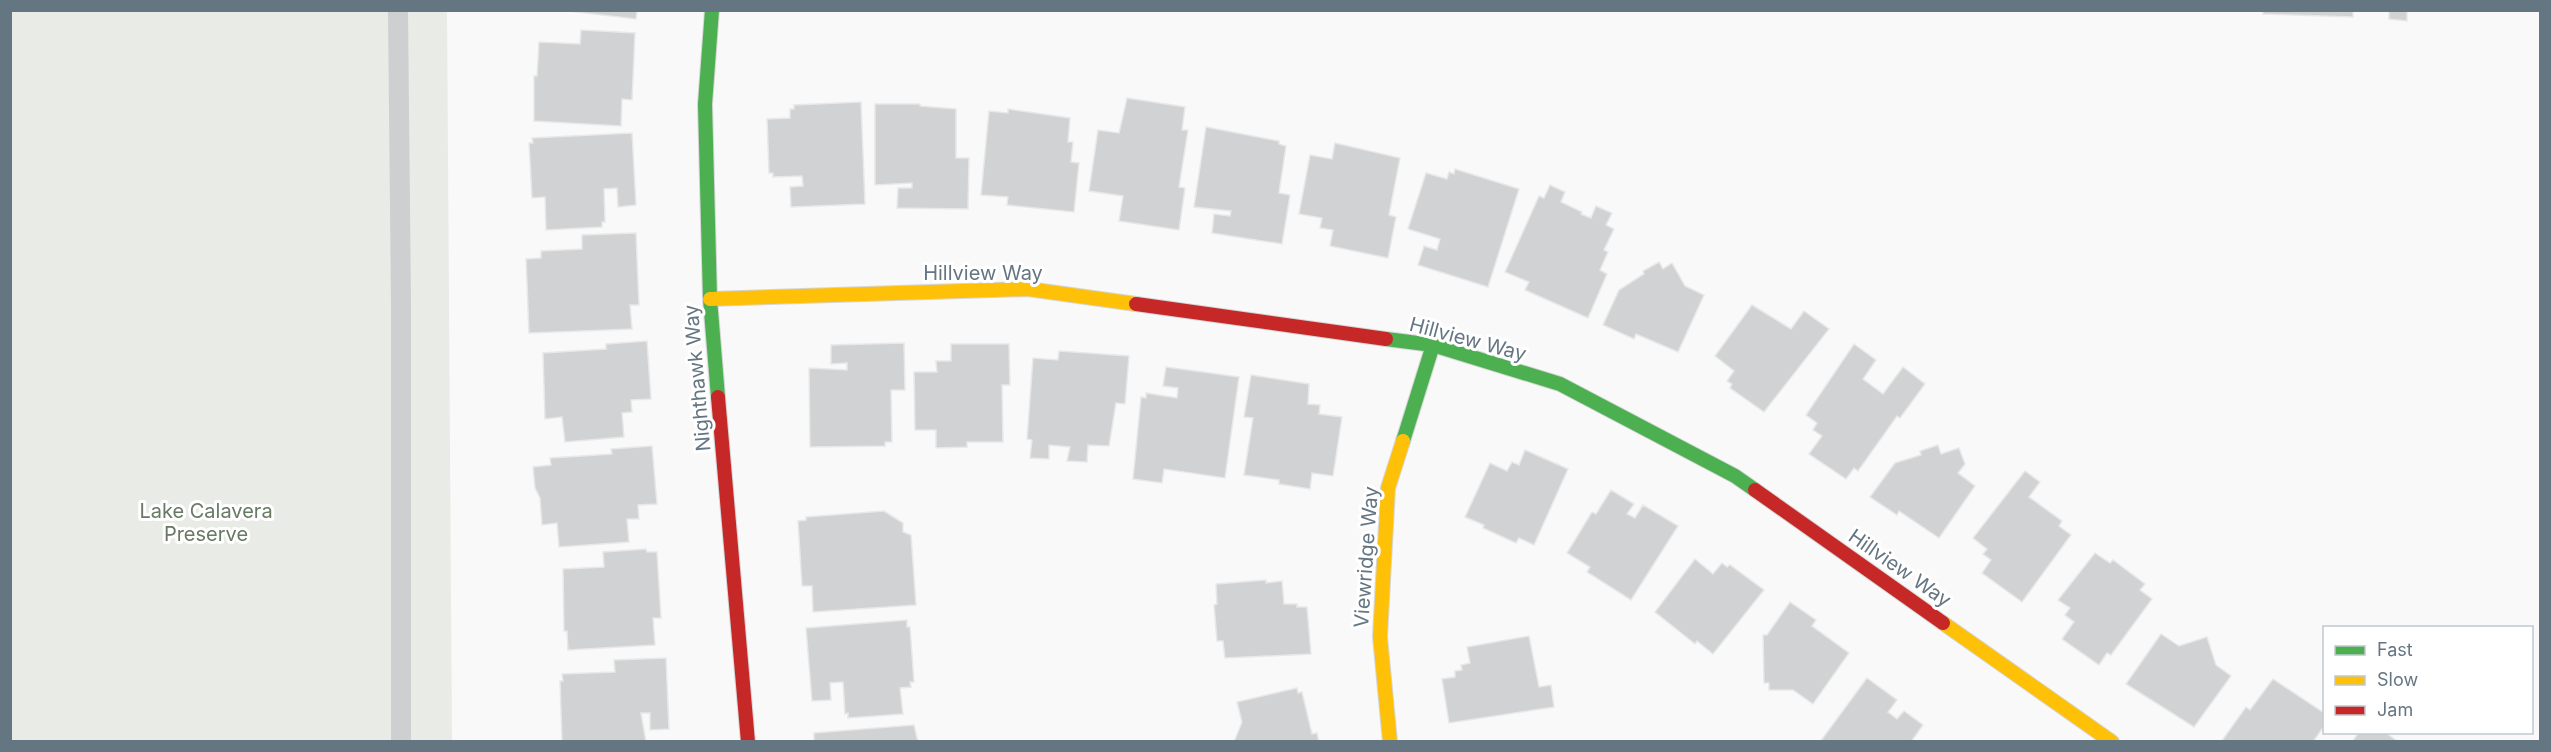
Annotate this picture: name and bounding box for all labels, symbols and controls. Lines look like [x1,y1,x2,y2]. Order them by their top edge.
street label: Hillview Way [923,261,1043,285]
street label: Nighthawk Way [679,304,715,452]
street label: Hillview Way [1407,312,1529,366]
street label: Viewridge Way [1349,485,1383,629]
park label: Lake Calavera Preserve [139,499,273,546]
street label: Hillview Way [1844,524,1956,612]
legend [2323,626,2533,734]
text: Fast [2377,639,2413,660]
text: Slow [2377,669,2418,690]
text: Jam [2377,699,2413,720]

